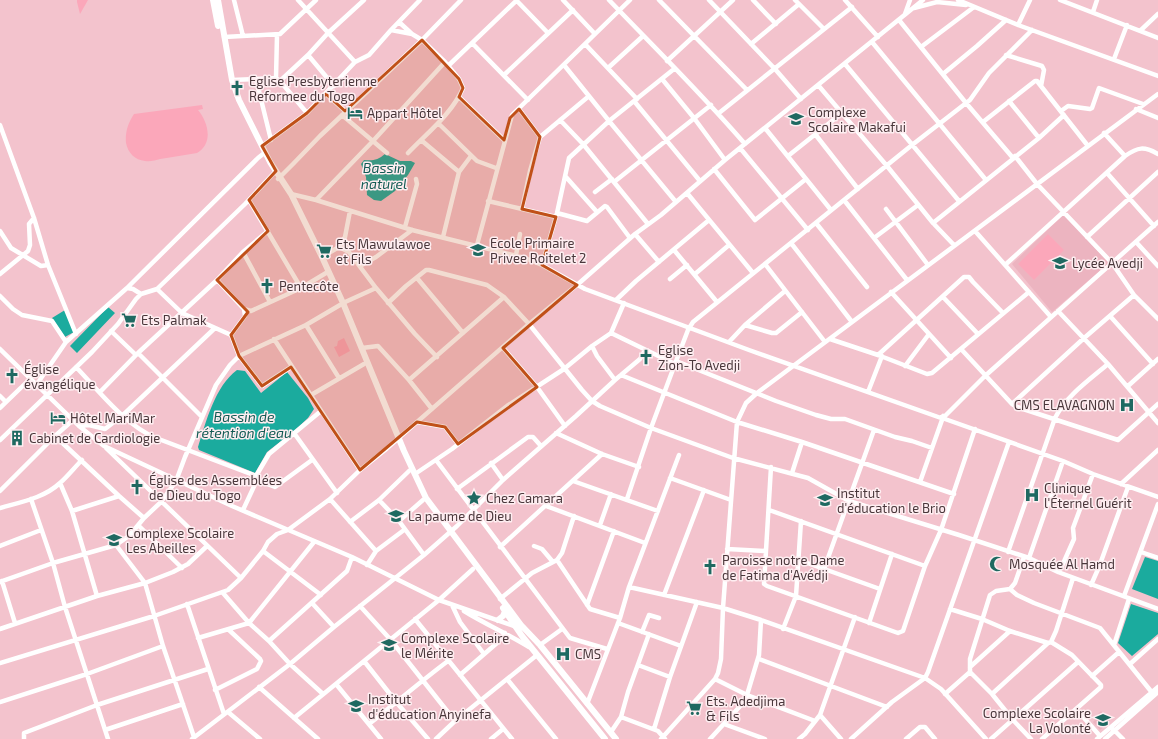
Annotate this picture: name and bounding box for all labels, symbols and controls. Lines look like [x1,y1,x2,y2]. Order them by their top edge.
place label: Eglise Presbyterienne Reformee du Togo [249,73,377,104]
church icon: Eglise Presbyterienne Reformee du Togo [228,79,246,97]
hotel icon: Appart Hôtel [346,104,364,122]
place label: Complexe Scolaire Makafui [808,104,906,135]
place label: Appart Hôtel [367,105,442,121]
school or university icon: Complexe Scolaire Makafui [787,110,805,128]
water label: Bassin naturel [361,159,407,192]
place label: Ecole Primaire Privee Roitelet 2 [490,235,586,266]
place label: Ets Mawulawoe et Fils [336,236,430,267]
school or university icon: Ecole Primaire Privee Roitelet 2 [469,241,487,259]
supermarket icon: Ets Mawulawoe et Fils [315,242,333,260]
school or university icon: Lycée Avedji [1051,254,1069,272]
place label: Lycée Avedji [1072,255,1143,271]
church icon: Pentecôte [258,277,276,295]
place label: Pentecôte [279,278,339,294]
supermarket icon: Ets Palmak [120,311,138,329]
place label: Ets Palmak [141,312,207,328]
place label: Eglise Zion-To Avedji [658,342,740,373]
church icon: Eglise Zion-To Avedji [637,348,655,366]
place label: Église évangélique [24,360,96,392]
church icon: Église évangélique [3,367,21,385]
hospital icon: CMS ELAVAGNON [1118,396,1136,414]
place label: CMS ELAVAGNON [1014,397,1115,413]
water label: Bassin de rétention d'eau [196,408,292,441]
hotel icon: Hôtel MariMar [49,409,67,427]
place label: Hôtel MariMar [70,410,155,426]
building icon: Cabinet de Cardiologie [8,429,26,447]
place label: Cabinet de Cardiologie [29,430,160,446]
place label: Église des Assemblées de Dieu du Togo [149,471,282,503]
church icon: Église des Assemblées de Dieu du Togo [128,478,146,496]
place label: Clinique l'Éternel Guérit [1044,480,1132,511]
place label: Institut d'éducation le Brio [837,485,946,516]
hospital icon: Clinique l'Éternel Guérit [1023,486,1041,504]
place icon: Chez Camara [465,489,483,507]
place label: Chez Camara [486,490,563,506]
school or university icon: Institut d'éducation le Brio [816,491,834,509]
school or university icon: La paume de Dieu [387,507,405,525]
place label: La paume de Dieu [408,508,512,524]
place label: Complexe Scolaire Les Abeilles [126,525,234,556]
school or university icon: Complexe Scolaire Les Abeilles [105,531,123,549]
place label: Paroisse notre Dame de Fatima d'Avédji [722,552,844,583]
mosque icon: Mosquée Al Hamd [988,555,1006,573]
place label: Mosquée Al Hamd [1009,556,1115,572]
church icon: Paroisse notre Dame de Fatima d'Avédji [701,558,719,576]
place label: Complexe Scolaire le Mérite [401,630,509,661]
school or university icon: Complexe Scolaire le Mérite [380,636,398,654]
hospital icon: CMS [554,645,572,663]
place label: CMS [575,646,601,662]
place label: Institut d'éducation Anyinefa [368,691,491,722]
place label: Ets. Adedjima & Fils [706,693,785,724]
school or university icon: Institut d'éducation Anyinefa [347,697,365,715]
supermarket icon: Ets. Adedjima & Fils [685,699,703,717]
place label: Complexe Scolaire La Volonté [983,705,1091,736]
school or university icon: Complexe Scolaire La Volonté [1094,711,1112,729]

